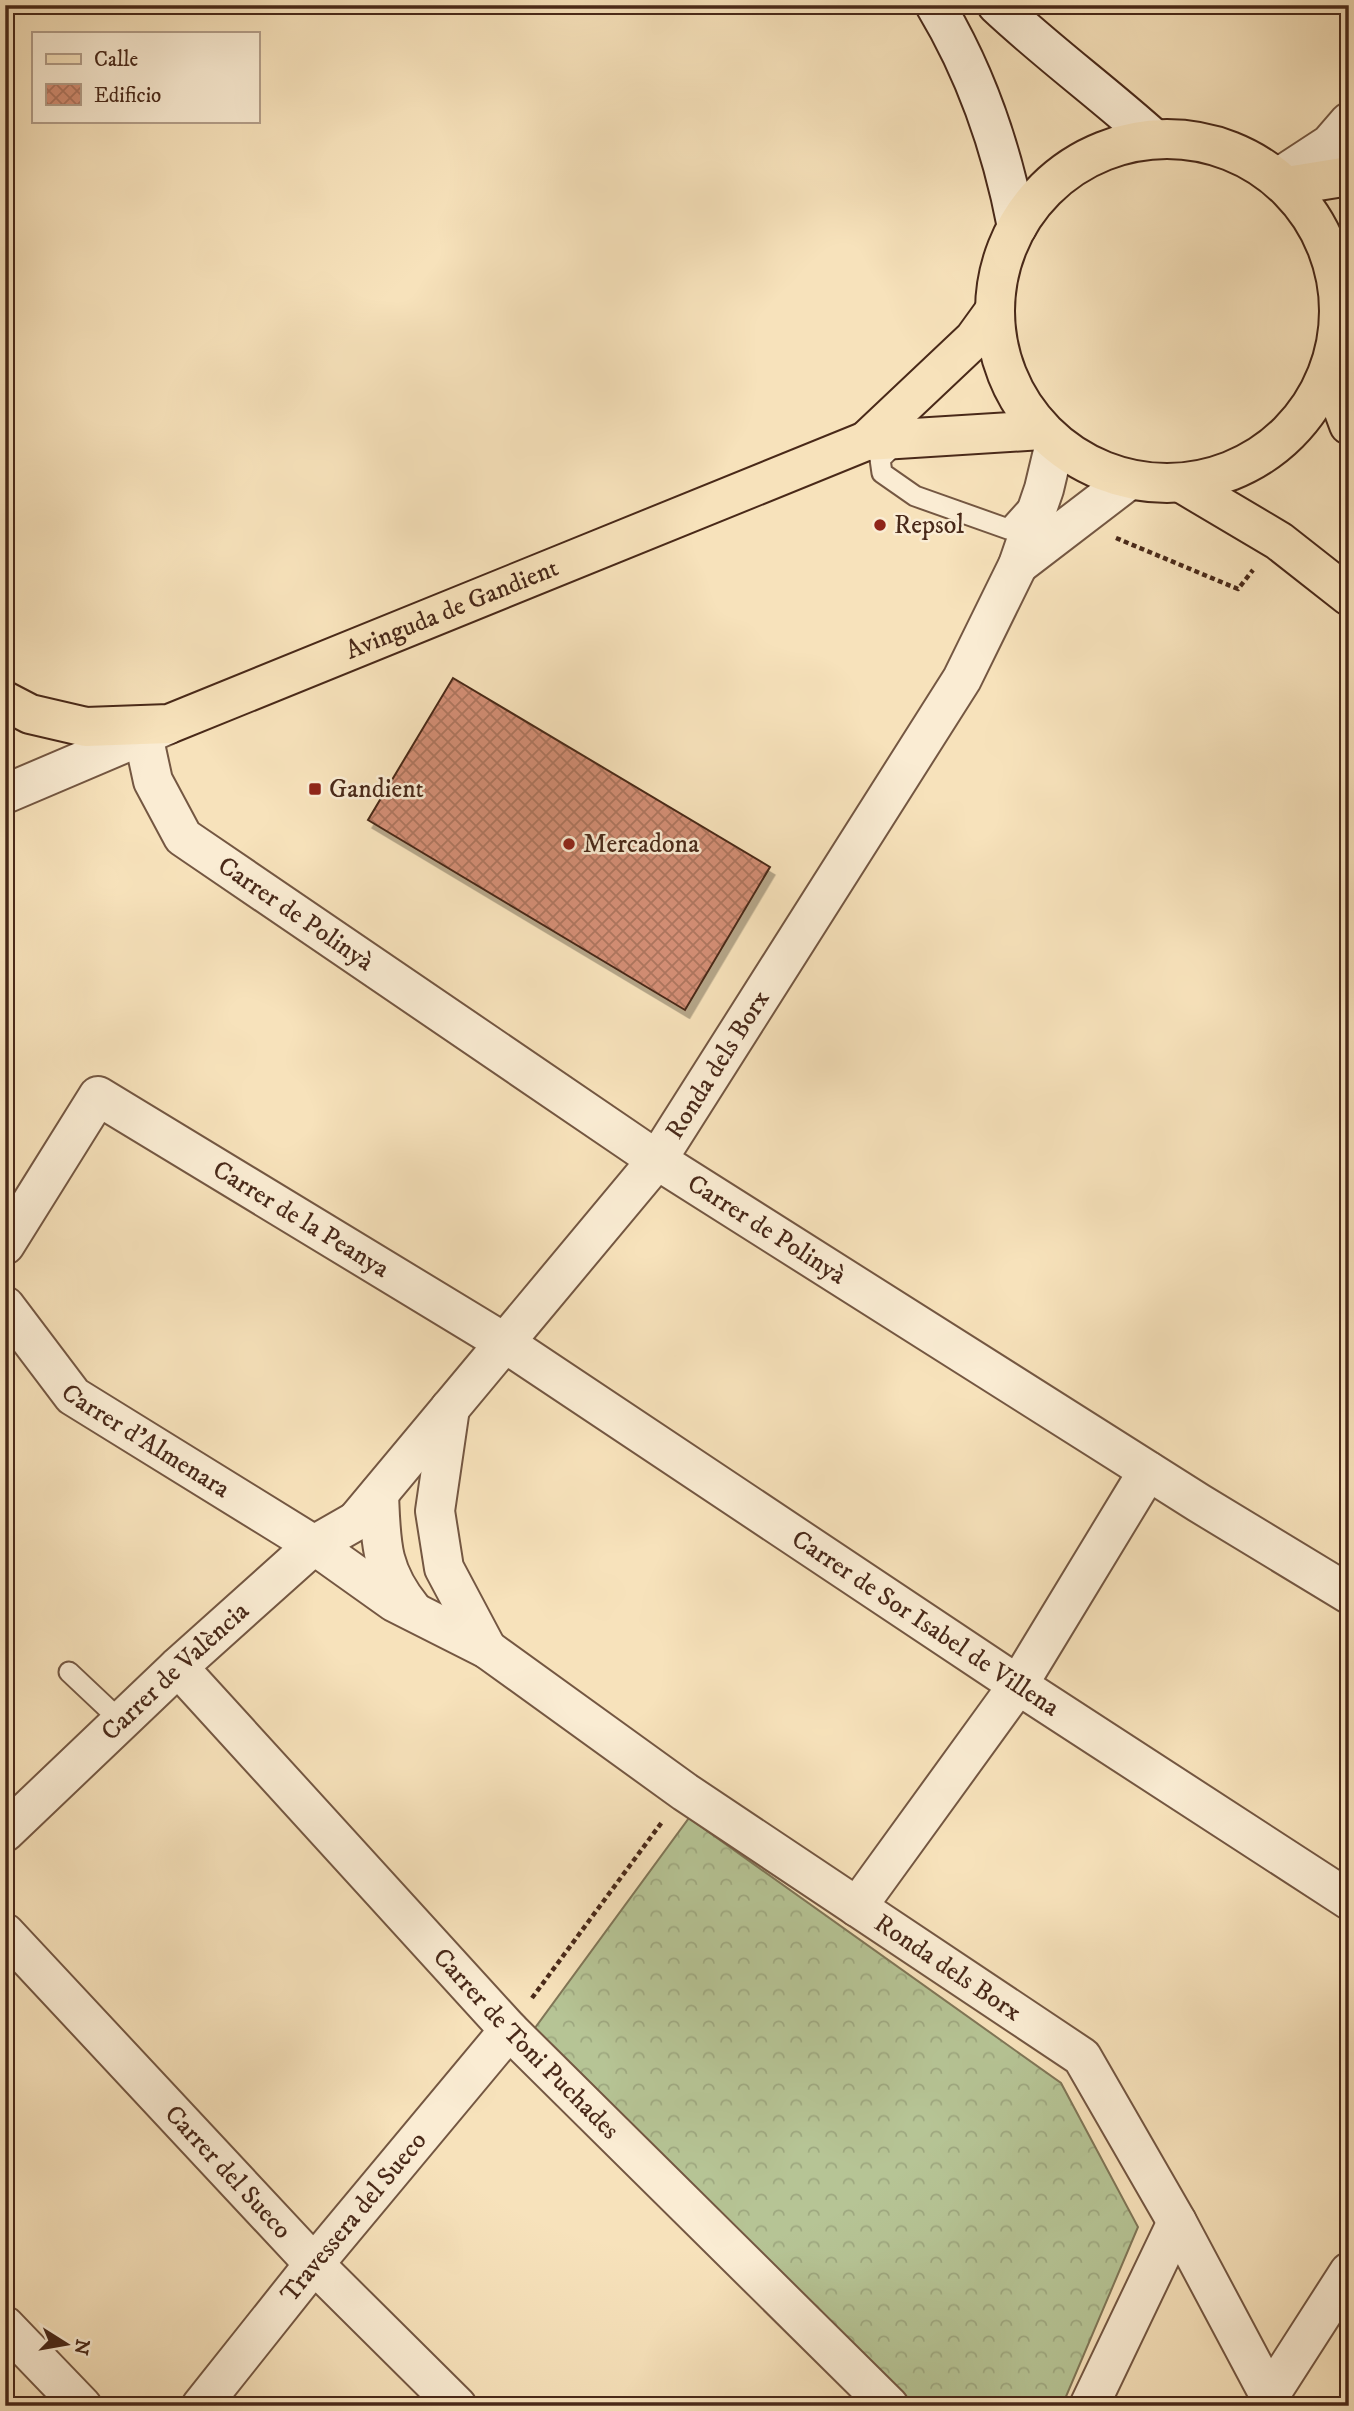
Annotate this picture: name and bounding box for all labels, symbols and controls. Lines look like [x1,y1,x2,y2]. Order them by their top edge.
legend [32,32,259,122]
text: Calle [94,47,138,73]
text: Edificio [94,83,161,109]
place label: Repsol [894,509,964,542]
marker: Repsol [872,517,888,533]
street label: Avinguda de Gandient [341,551,563,667]
place label: Gandient [329,773,424,806]
marker: Gandient [307,781,323,797]
place label: Mercadona [583,828,699,861]
marker: Mercadona [561,836,577,852]
street label: Carrer de Polinyà [211,849,380,979]
street label: Ronda dels Borx [658,984,777,1145]
street label: Carrer de la Peanya [206,1153,395,1285]
street label: Carrer de Polinyà [681,1167,852,1292]
street label: Carrer d'Almenara [53,1377,236,1505]
street label: Carrer de Sor Isabel de Villena [785,1522,1066,1724]
street label: Carrer de València [94,1595,256,1748]
street label: Ronda dels Borx [868,1907,1028,2029]
street label: Carrer de Toni Puchades [426,1941,627,2147]
street label: Carrer del Sueco [157,2098,299,2246]
street label: Travessera del Sueco [273,2125,434,2309]
north arrow [32,2310,102,2380]
text: N [68,2337,94,2357]

